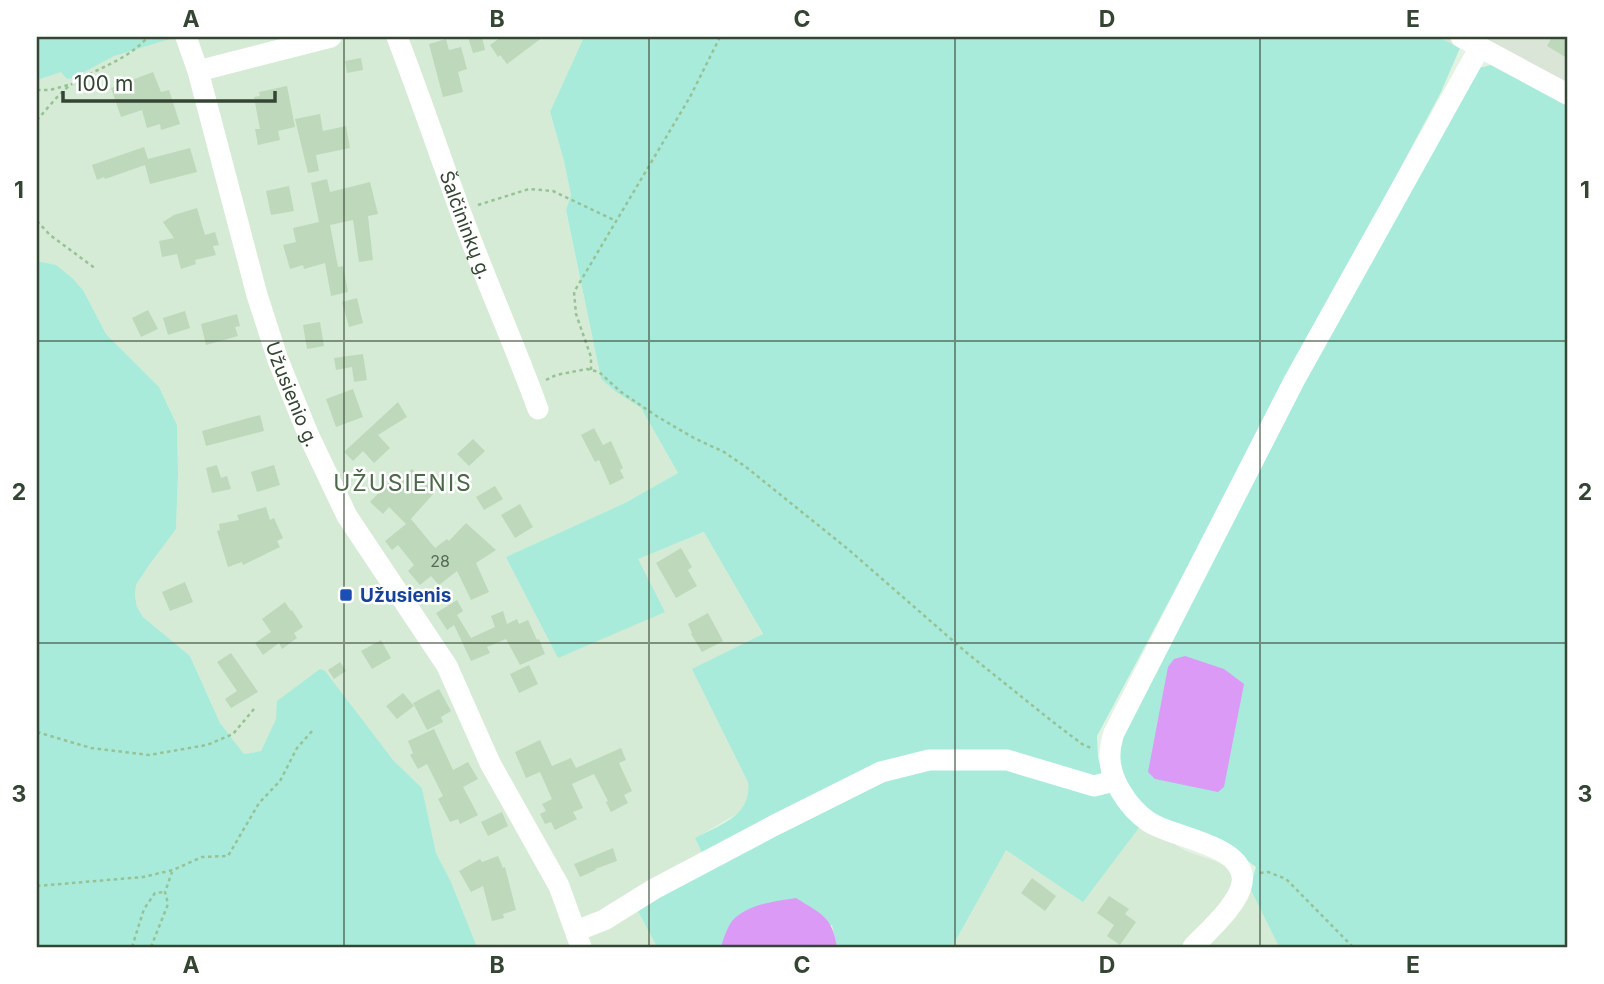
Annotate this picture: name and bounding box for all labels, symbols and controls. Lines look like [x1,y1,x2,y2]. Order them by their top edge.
text: A [182,5,200,33]
text: B [489,5,505,33]
text: C [793,5,811,33]
text: D [1099,5,1115,33]
text: E [1406,5,1420,33]
scale bar [63,60,275,104]
text: 100 m [74,71,133,96]
street label: Šalčininkų g. [435,168,496,283]
text: 1 [14,176,24,204]
text: 1 [1580,176,1590,204]
street label: Užusienio g. [261,339,323,451]
district label: UŽUSIENIS [333,469,473,497]
text: 2 [12,478,26,506]
text: 2 [1578,478,1592,506]
house number: 28 [430,551,450,571]
place label: Užusienis [360,584,451,607]
marker: Užusienis [338,587,354,603]
text: 3 [12,780,26,808]
text: 3 [1578,780,1592,808]
text: A [182,951,200,979]
text: B [489,951,505,979]
text: C [793,951,811,979]
text: D [1099,951,1115,979]
text: E [1406,951,1420,979]

